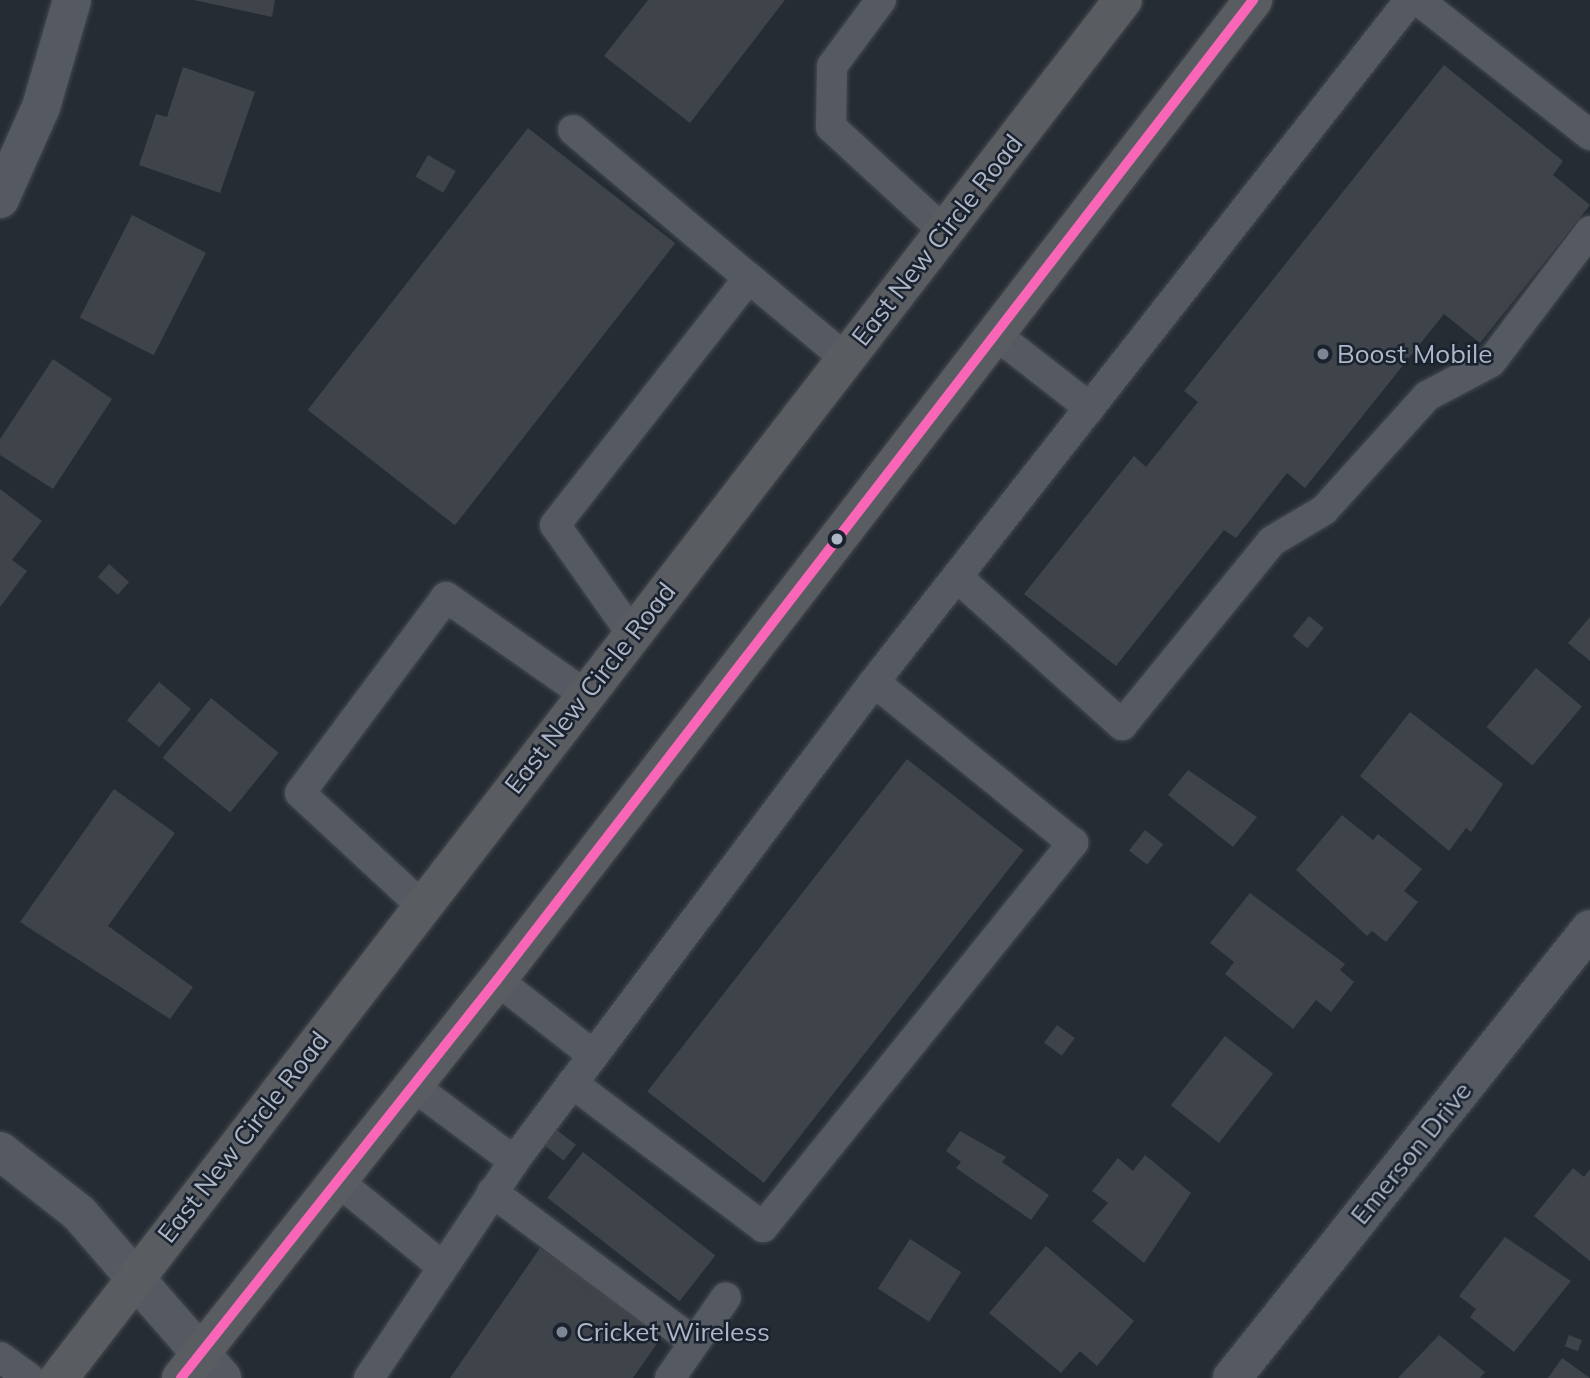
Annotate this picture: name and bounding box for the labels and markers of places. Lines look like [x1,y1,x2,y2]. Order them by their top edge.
place label: Boost Mobile [1337,338,1492,370]
marker: Boost Mobile [1315,346,1331,362]
unlabelled marker [830,532,844,546]
place label: Cricket Wireless [576,1316,770,1348]
marker: Cricket Wireless [554,1324,570,1340]

